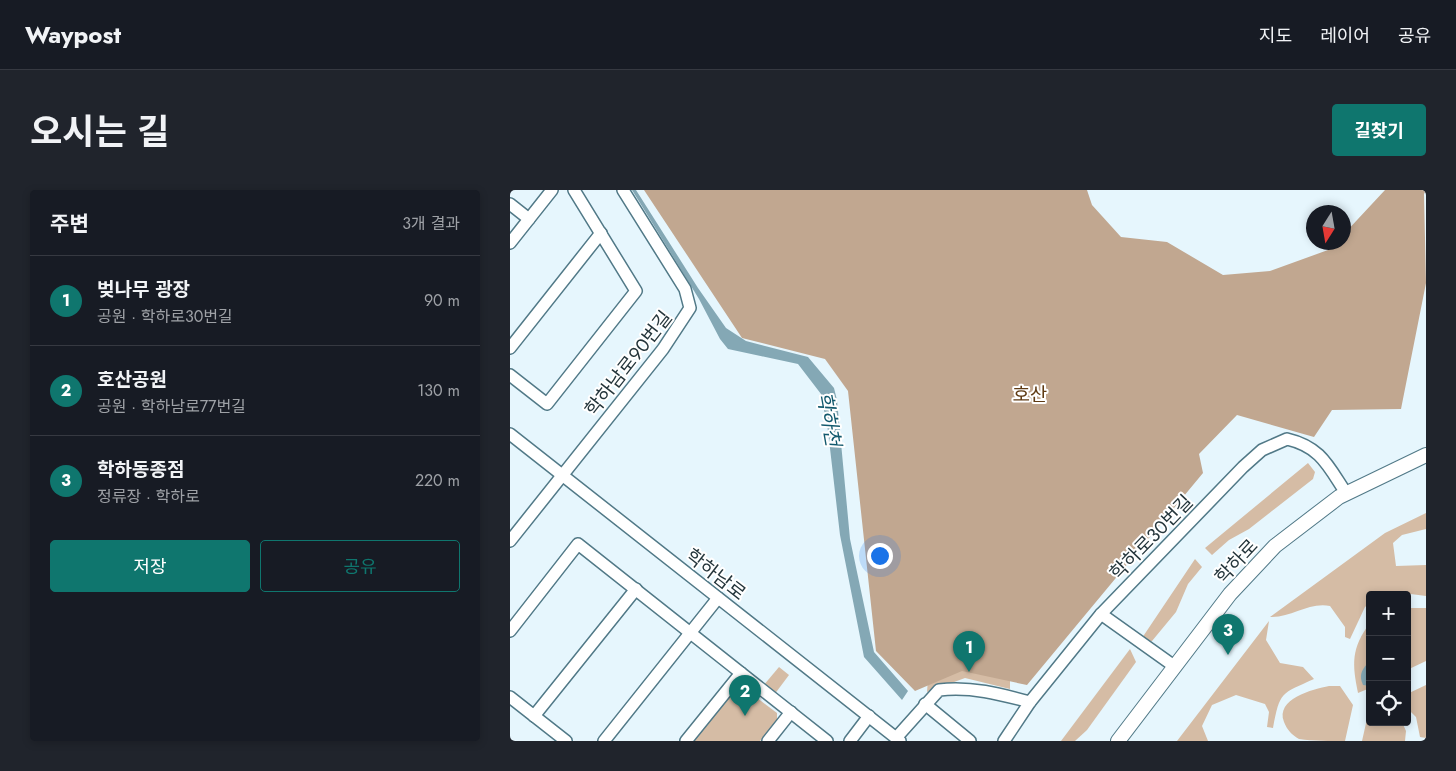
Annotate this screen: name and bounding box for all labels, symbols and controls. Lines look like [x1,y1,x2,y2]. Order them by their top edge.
text: Waypost [25,17,121,52]
text: 지도 [1259,23,1292,49]
text: 레이어 [1320,23,1370,49]
text: 공유 [1398,23,1431,49]
button: 길찾기 [1332,104,1426,156]
text: 오시는 길 [30,107,169,157]
north arrow [1306,205,1351,250]
text: 주변 [50,209,89,239]
text: 3개 결과 [402,212,460,235]
text: 벚나무 광장 [97,276,190,303]
text: 1 [62,289,70,312]
text: 90 m [424,289,460,312]
text: 공원 · 학하로30번길 [97,305,233,328]
street label: 학하남로90번길 [579,305,678,422]
text: 호산공원 [97,366,167,393]
text: 2 [61,379,71,402]
text: 130 m [417,379,460,402]
park label: 호산 [1013,381,1047,408]
water label: 학하천 [809,389,848,451]
text: 공원 · 학하남로77번길 [97,395,246,418]
text: 학하동종점 [97,456,184,483]
text: 3 [61,469,71,492]
text: 220 m [415,469,460,492]
text: 정류장 · 학하로 [97,485,200,508]
street label: 학하로30번길 [1104,489,1199,586]
street label: 학하로 [1209,533,1264,590]
button: 저장 [50,540,250,592]
button: 공유 [260,540,460,592]
street label: 학하남로 [680,542,752,607]
your location [867,543,893,569]
map controls [1366,591,1411,726]
button: + [1366,591,1411,636]
pin: 3 [1212,614,1244,655]
pin: 1 [953,631,985,672]
button: − [1366,636,1411,681]
pin: 2 [729,675,761,716]
button: locate [1366,681,1411,726]

